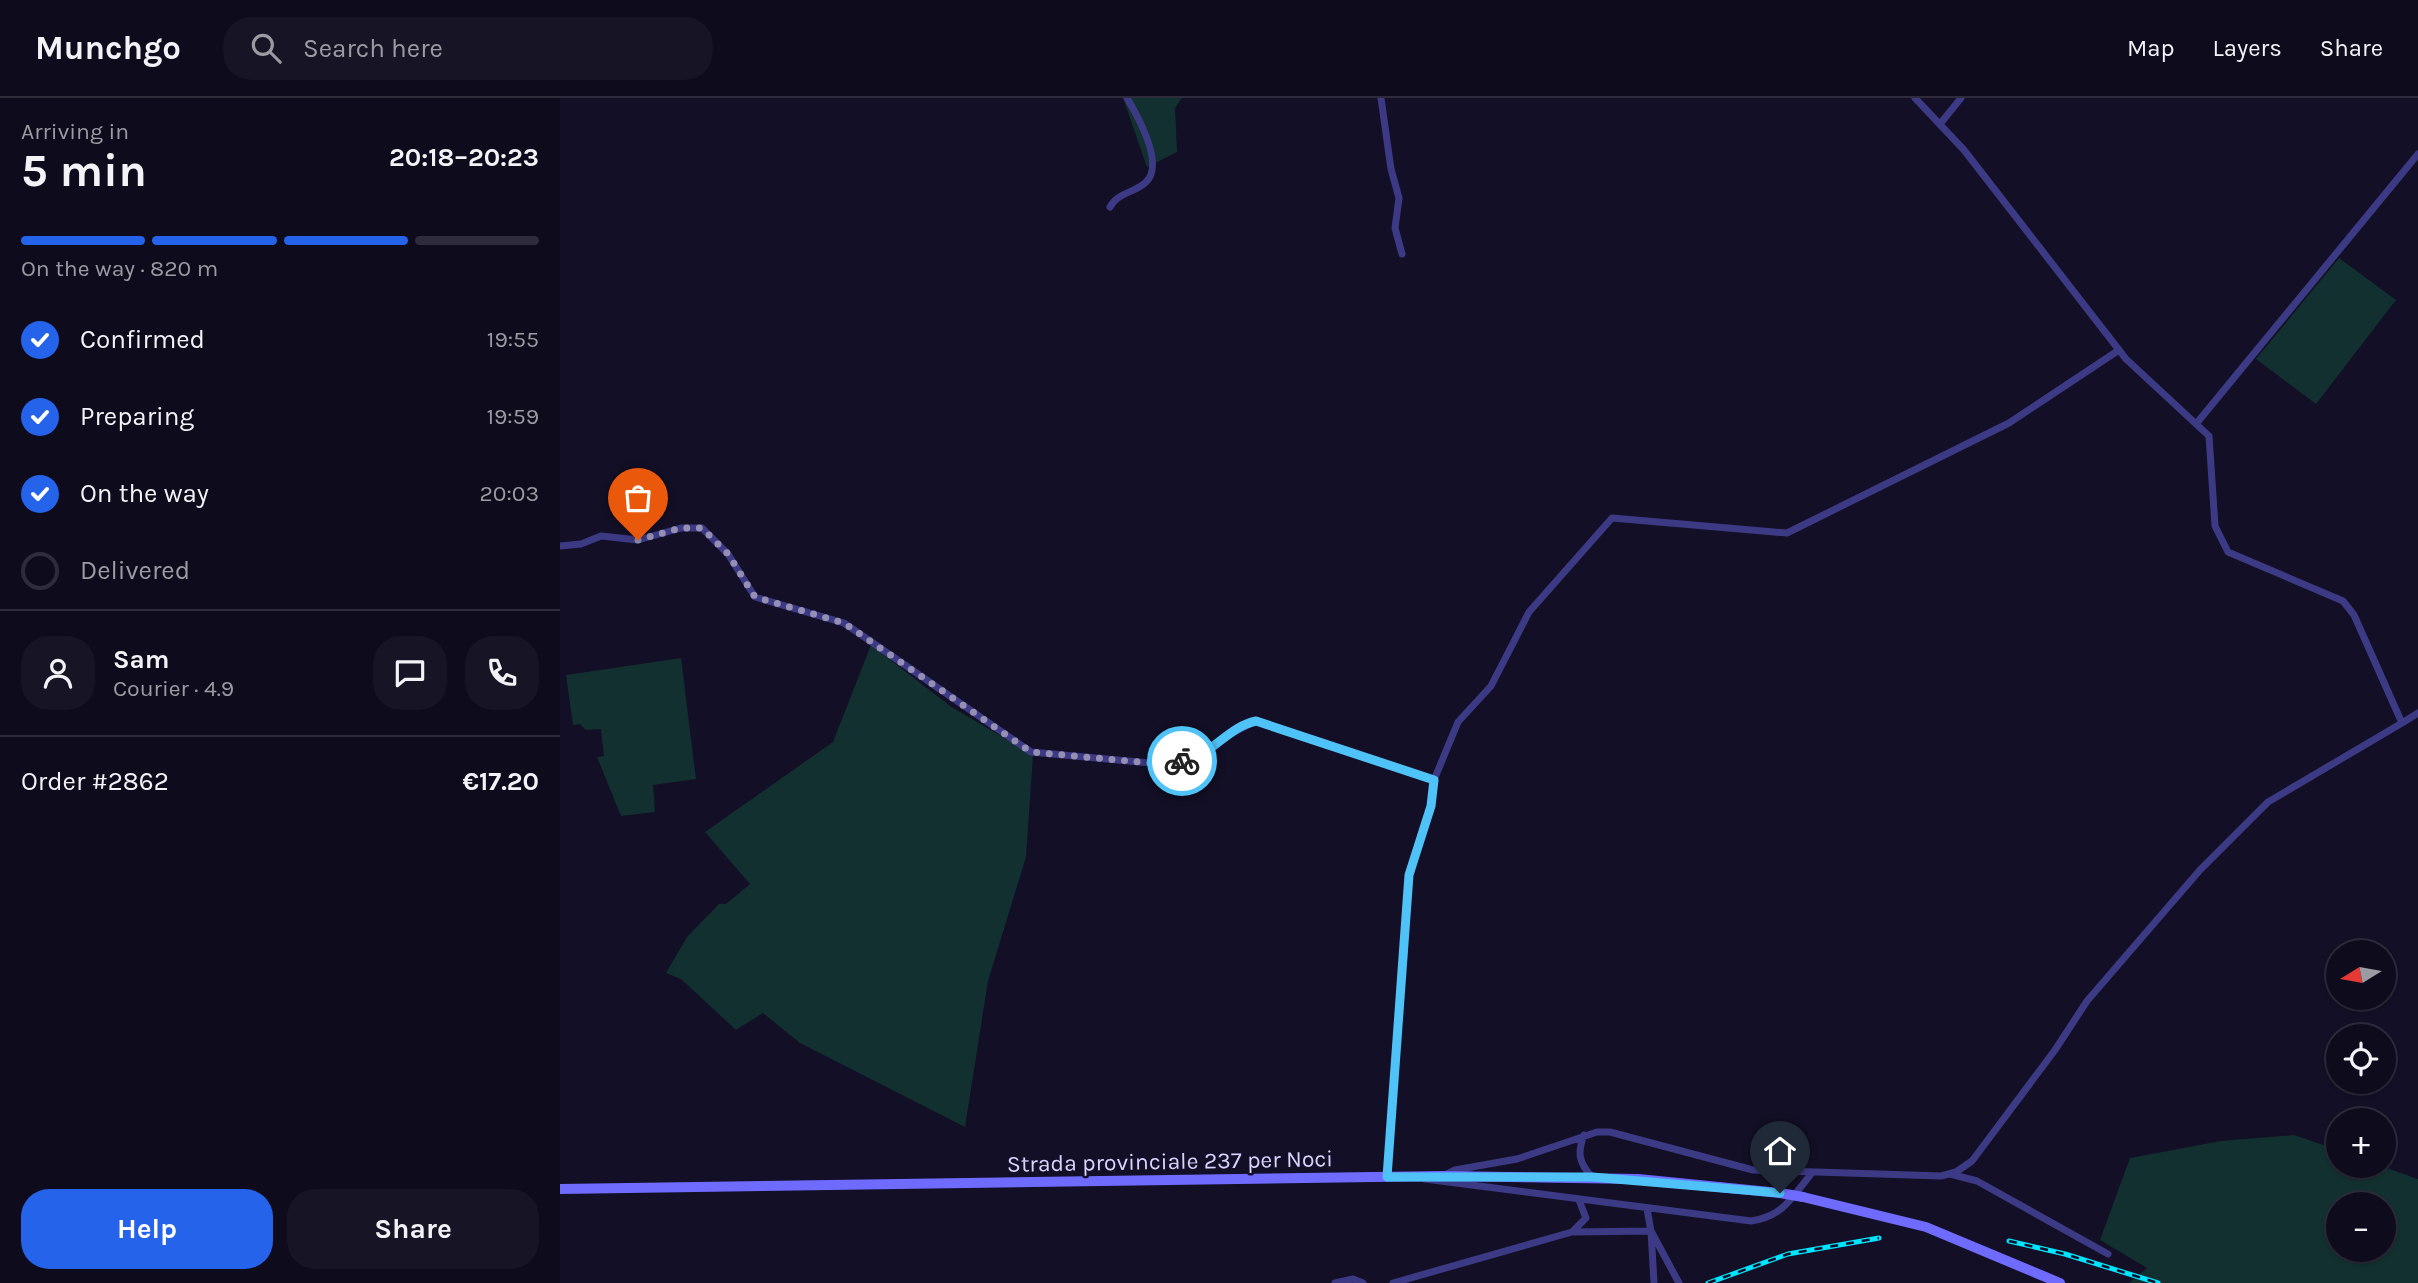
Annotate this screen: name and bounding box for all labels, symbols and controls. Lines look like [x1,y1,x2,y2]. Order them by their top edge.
search box [223,17,713,80]
text: Munchgo [35,29,181,67]
icon: search [247,29,285,67]
text: Search here [303,33,443,64]
text: Map [2127,34,2175,62]
text: Layers [2213,34,2282,62]
text: Share [2320,34,2383,62]
text: Arriving in [21,118,129,145]
text: 20:18–20:23 [389,142,539,173]
text: 5 min [21,144,147,198]
text: On the way · 820 m [21,255,218,282]
icon: check [21,321,59,359]
text: Confirmed [80,324,205,355]
text: 19:55 [487,326,539,353]
icon: check [21,398,59,436]
text: Preparing [80,401,194,432]
text: 19:59 [486,403,539,430]
pin [608,468,668,540]
icon: check [21,475,59,513]
text: On the way [80,478,209,509]
icon: bag [619,479,657,517]
text: 20:03 [479,480,539,507]
text: Delivered [80,555,190,586]
button: person [21,636,95,710]
button: chat [373,636,447,710]
button: phone [465,636,539,710]
text: Sam [113,644,169,675]
text: Courier · 4.9 [113,675,234,702]
courier [1147,726,1217,796]
icon: bike [1163,742,1201,780]
text: Order #2862 [21,766,169,797]
text: €17.20 [463,766,539,797]
north arrow [2326,940,2396,1010]
map controls [2326,940,2396,1262]
button: locate [2326,1024,2396,1094]
button: + [2326,1108,2396,1178]
pin [1750,1121,1810,1193]
icon: home [1761,1132,1799,1170]
street label: Strada provinciale 237 per Noci [1007,1145,1333,1178]
button: Help [21,1189,273,1269]
button: Share [287,1189,539,1269]
button: − [2326,1192,2396,1262]

